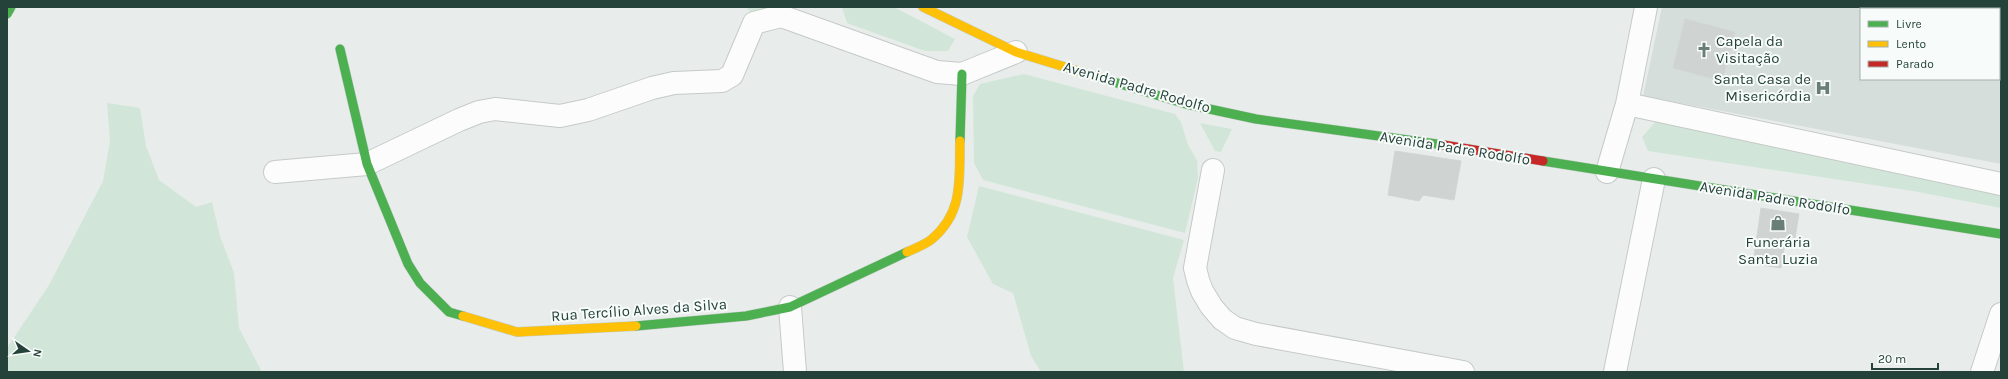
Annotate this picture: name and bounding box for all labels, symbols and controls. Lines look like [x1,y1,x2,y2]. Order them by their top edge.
legend [1860,8,2000,80]
text: Livre [1896,17,1922,31]
place label: Capela da Visitação [1716,32,1783,67]
text: Lento [1896,37,1926,51]
church icon: Capela da Visitação [1695,41,1713,59]
street label: Avenida Padre Rodolfo [1062,57,1212,117]
text: Parado [1896,57,1934,71]
place label: Santa Casa de Misericórdia [1713,70,1811,105]
hospital icon: Santa Casa de Misericórdia [1814,79,1832,97]
street label: Avenida Padre Rodolfo [1379,127,1531,169]
street label: Avenida Padre Rodolfo [1699,177,1851,219]
shop icon: Funerária Santa Luzia [1769,214,1787,232]
place label: Funerária Santa Luzia [1738,233,1818,268]
street label: Rua Tercílio Alves da Silva [551,295,727,325]
north arrow [8,331,48,371]
scale bar [1872,345,1938,371]
text: N [30,348,44,358]
text: 20 m [1878,352,1906,366]

